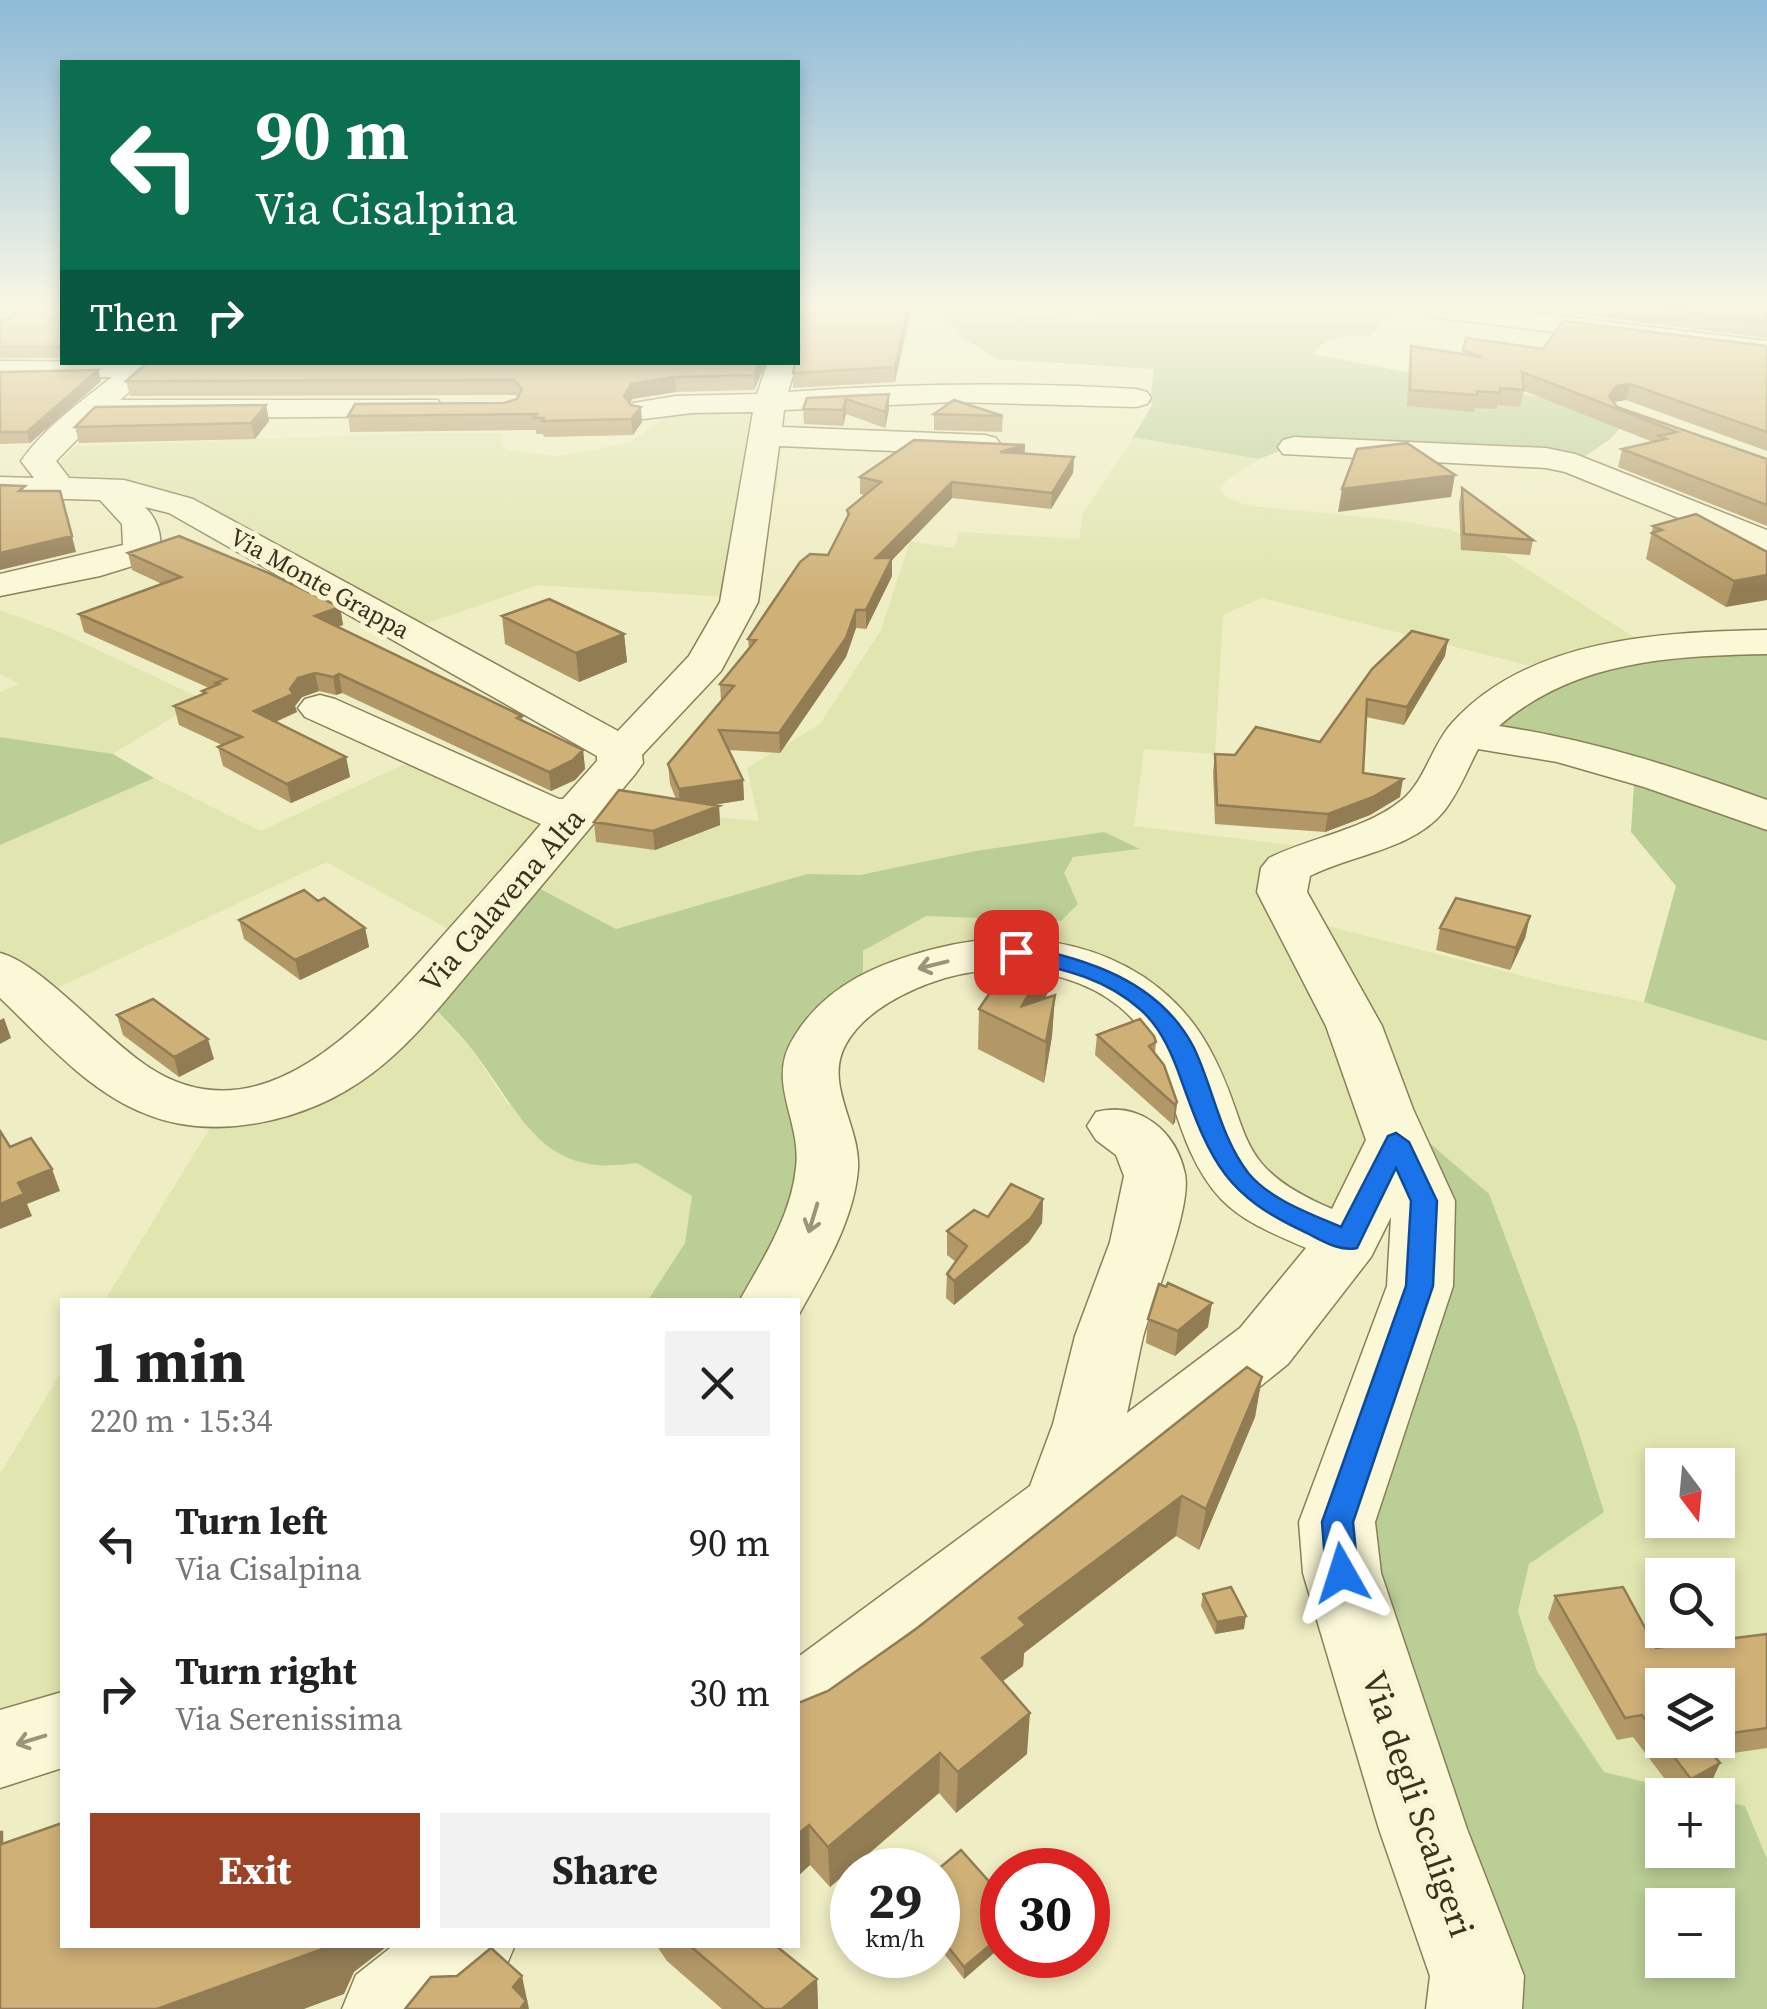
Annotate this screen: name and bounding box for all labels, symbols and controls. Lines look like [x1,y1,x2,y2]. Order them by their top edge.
text: 90 m [255,86,409,182]
icon: left [90,100,220,230]
text: Via Cisalpina [255,177,517,239]
icon: right [198,290,253,345]
text: Then [90,292,178,344]
street label: Via Monte Grappa [224,519,416,647]
street label: Via Calavena Alta [410,798,594,1001]
pin [974,910,1059,995]
icon: arrive [989,925,1044,980]
one-way arrow [918,957,950,975]
one-way arrow [803,1202,821,1233]
text: 1 min [90,1320,246,1402]
button: close [665,1331,770,1436]
text: 220 m · 15:34 [90,1399,272,1443]
north arrow [1645,1448,1735,1538]
map controls [1645,1448,1735,1978]
text: Turn left [175,1495,327,1547]
icon: left [90,1516,145,1571]
text: 90 m [689,1517,770,1569]
position arrow [1290,1521,1394,1625]
text: Via Cisalpina [175,1547,362,1591]
button: search [1645,1558,1735,1648]
text: Turn right [175,1645,357,1697]
street label: Via degli Scaligeri [1350,1665,1486,1943]
icon: right [90,1666,145,1721]
text: 30 m [689,1667,770,1719]
button: layers [1645,1668,1735,1758]
text: Via Serenissima [175,1697,403,1741]
one-way arrow [16,1732,47,1750]
button: + [1645,1778,1735,1868]
button: Exit [90,1813,420,1928]
button: Share [440,1813,770,1928]
speed limit sign: 30 [980,1848,1110,1978]
text: 29 [868,1866,922,1935]
button: − [1645,1888,1735,1978]
text: km/h [865,1921,925,1955]

